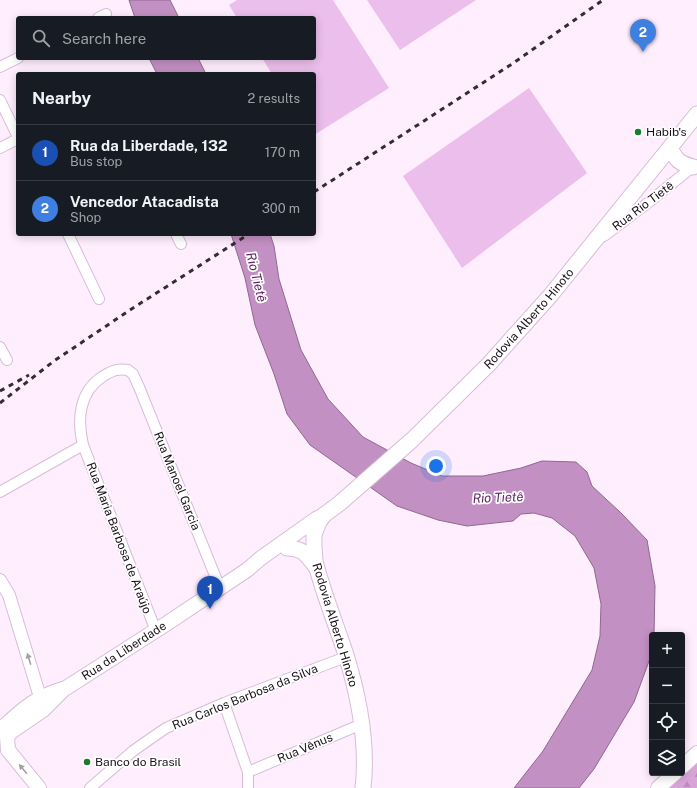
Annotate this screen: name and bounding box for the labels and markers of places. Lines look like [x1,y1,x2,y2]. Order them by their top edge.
pin: 2 [630,19,656,52]
place label: Habib's [646,125,686,139]
marker: Habib's [633,127,643,137]
pin: 1 [197,576,223,609]
place label: Banco do Brasil [95,755,182,769]
marker: Banco do Brasil [82,757,92,767]

